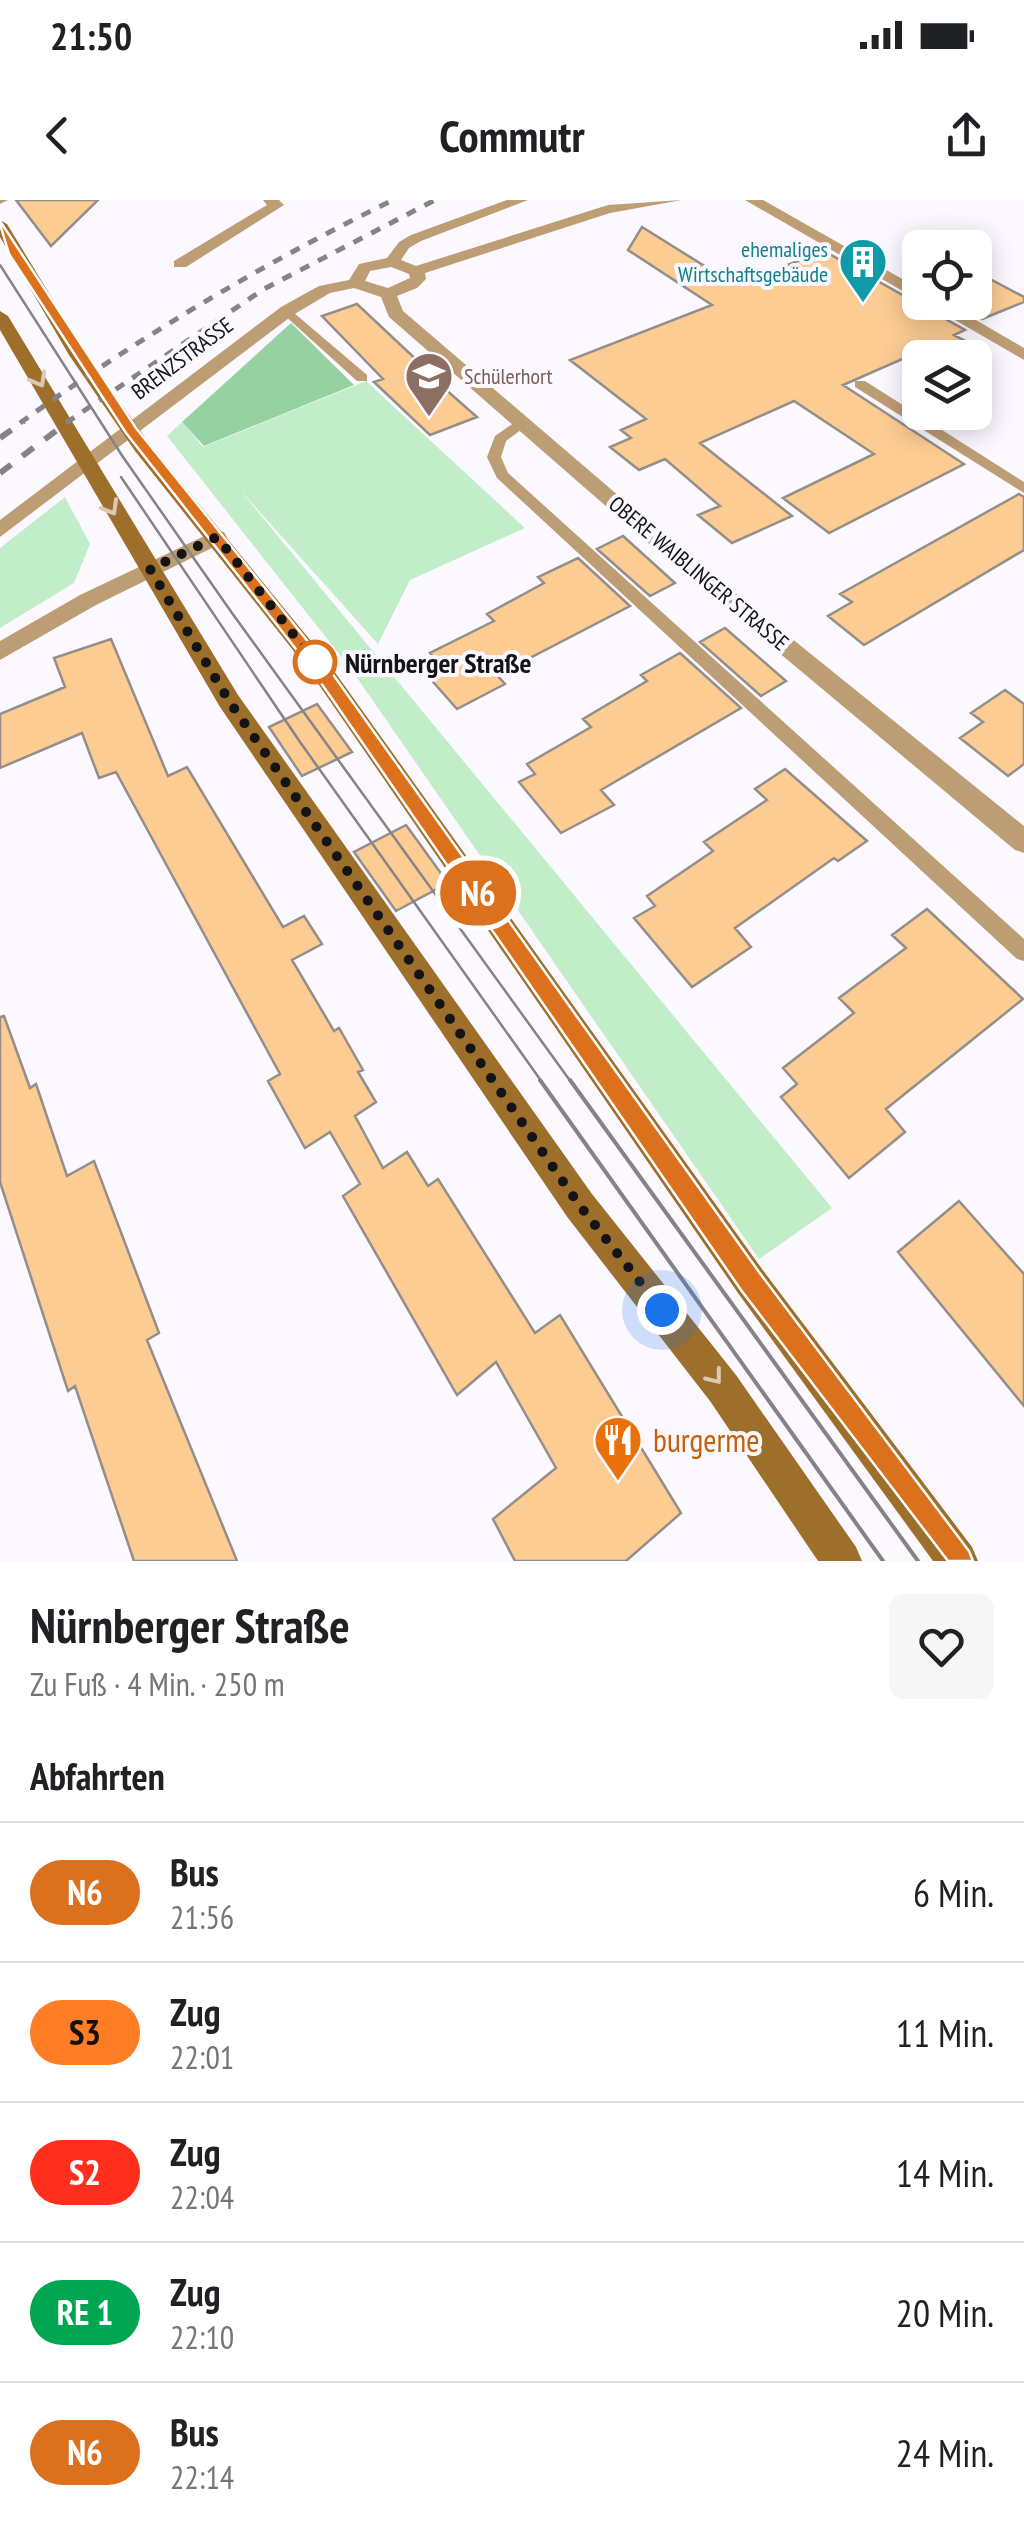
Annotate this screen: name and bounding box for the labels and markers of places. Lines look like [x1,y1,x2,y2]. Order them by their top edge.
place label: ehemaliges Wirtschaftsgebäude [678,235,828,288]
building icon: ehemaliges Wirtschaftsgebäude [837,236,889,304]
school or university icon: Schülerhort [403,350,455,418]
place label: Schülerhort [464,362,553,390]
marker: Nürnberger Straße [294,641,336,683]
place label: Nürnberger Straße [345,644,531,681]
restaurant icon: burgerme [592,1414,644,1482]
place label: burgerme [653,1419,759,1461]

